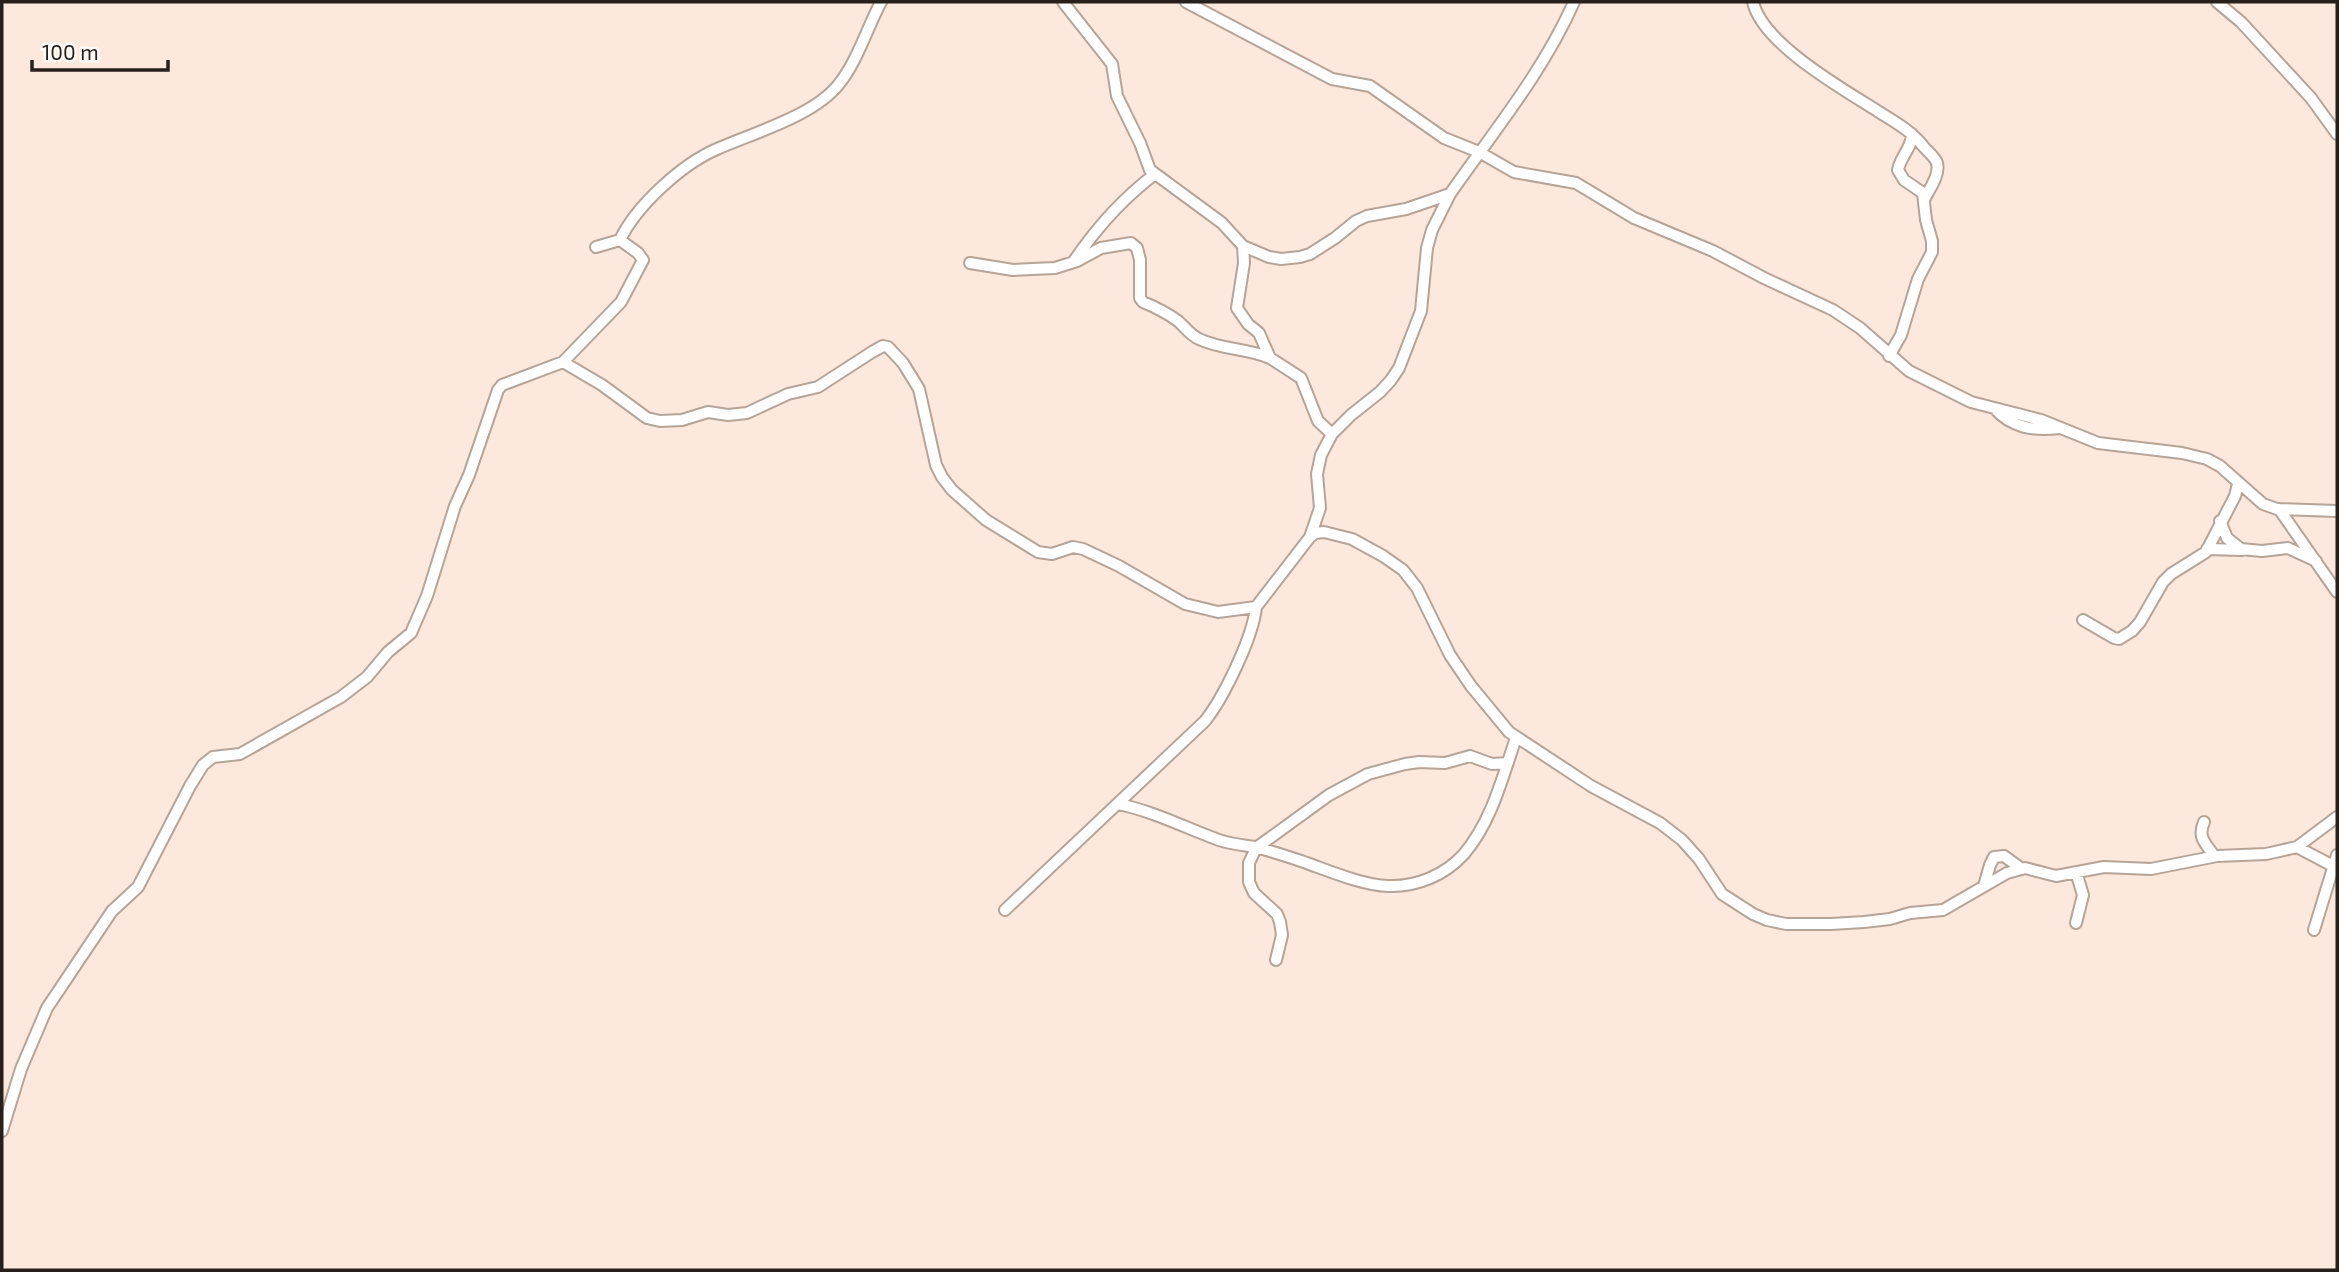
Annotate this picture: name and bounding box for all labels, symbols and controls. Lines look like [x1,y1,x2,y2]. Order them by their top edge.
scale bar [32,28,168,72]
text: 100 m [42,39,99,64]

